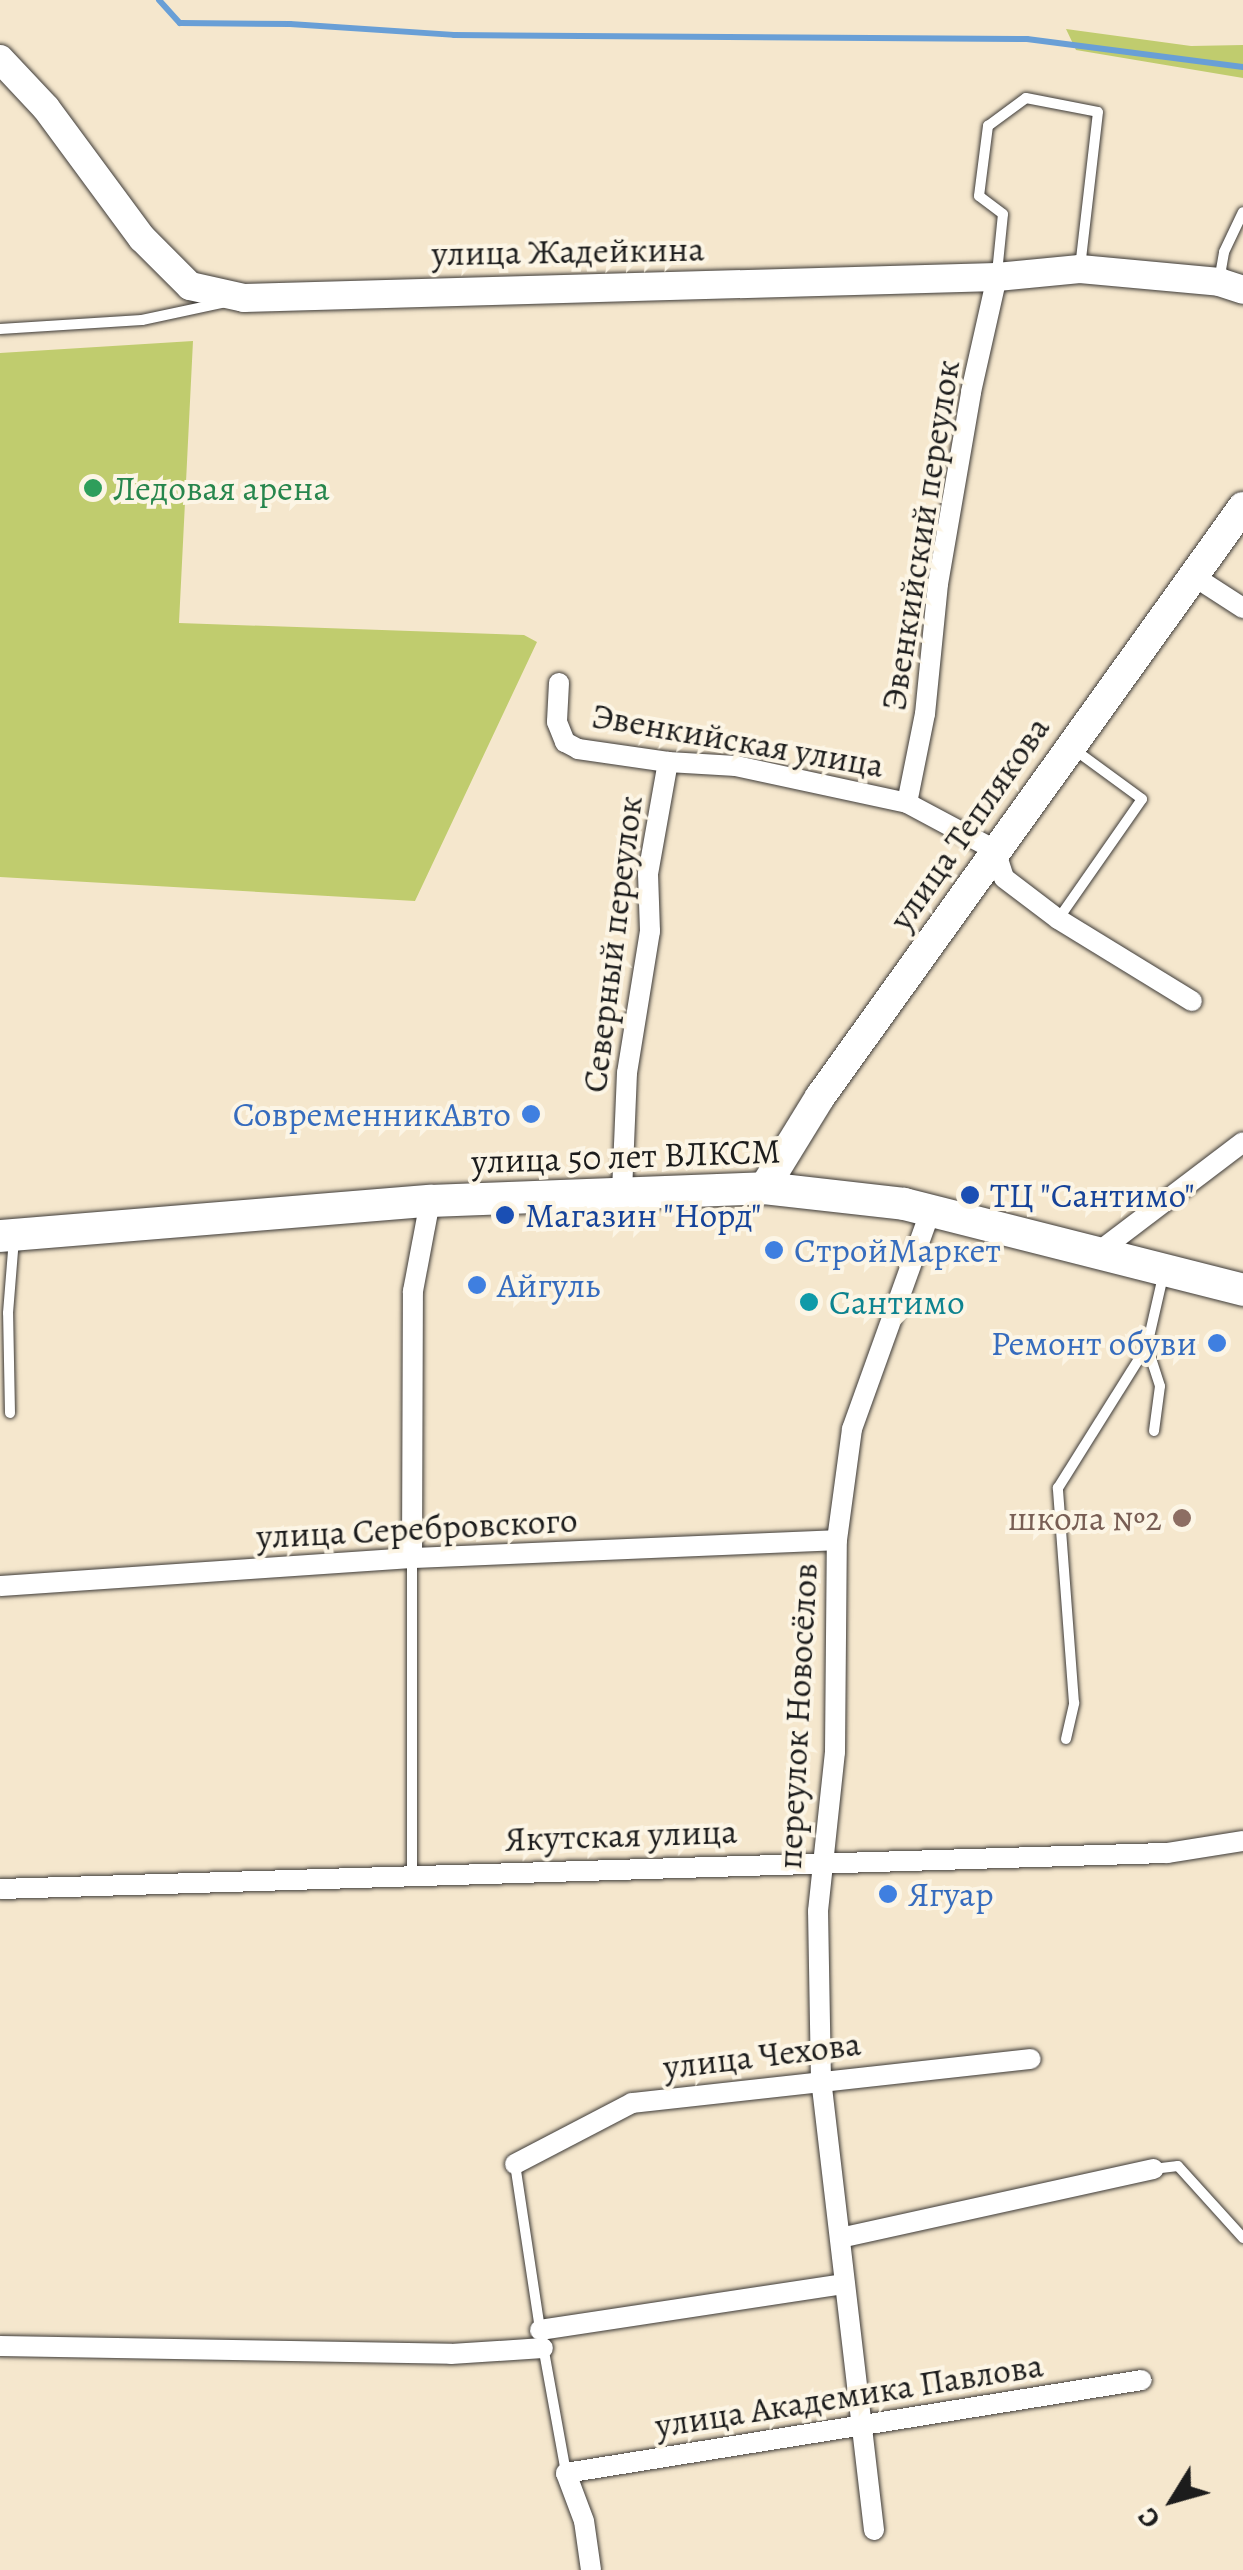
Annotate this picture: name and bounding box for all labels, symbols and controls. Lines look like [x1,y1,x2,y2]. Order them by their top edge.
street label: улица Жадейкина [431,228,705,274]
street label: Эвенкийский переулок [872,357,968,713]
place label: Ледовая арена [113,467,330,509]
marker: Ледовая арена [82,477,104,499]
street label: Эвенкийская улица [589,694,887,786]
street label: улица Теплякова [880,708,1058,938]
street label: Северный переулок [573,793,651,1095]
place label: СовременникАвто [233,1093,511,1135]
marker: СовременникАвто [520,1103,542,1125]
street label: улица 50 лет ВЛКСМ [471,1130,781,1182]
place label: ТЦ "Сантимо" [990,1174,1195,1216]
marker: ТЦ "Сантимо" [959,1184,981,1206]
place label: Магазин "Норд" [525,1194,762,1236]
marker: Магазин "Норд" [494,1204,516,1226]
place label: СтройМаркет [794,1229,1001,1271]
marker: СтройМаркет [763,1239,785,1261]
place label: Айгуль [497,1264,600,1306]
marker: Айгуль [466,1274,488,1296]
place label: Сантимо [829,1281,965,1323]
marker: Сантимо [798,1291,820,1313]
place label: Ремонт обуви [991,1322,1197,1364]
marker: Ремонт обуви [1206,1332,1228,1354]
place label: школа №2 [1008,1497,1162,1539]
street label: улица Серебровского [255,1499,579,1557]
marker: школа №2 [1171,1507,1193,1529]
street label: переулок Новосёлов [768,1562,826,1870]
street label: Якутская улица [504,1810,738,1860]
place label: Ягуар [908,1873,994,1915]
marker: Ягуар [877,1883,899,1905]
street label: улица Чехова [661,2022,863,2088]
street label: улица Академика Павлова [652,2344,1046,2446]
north arrow [1123,2450,1223,2550]
text: С [1129,2500,1169,2536]

